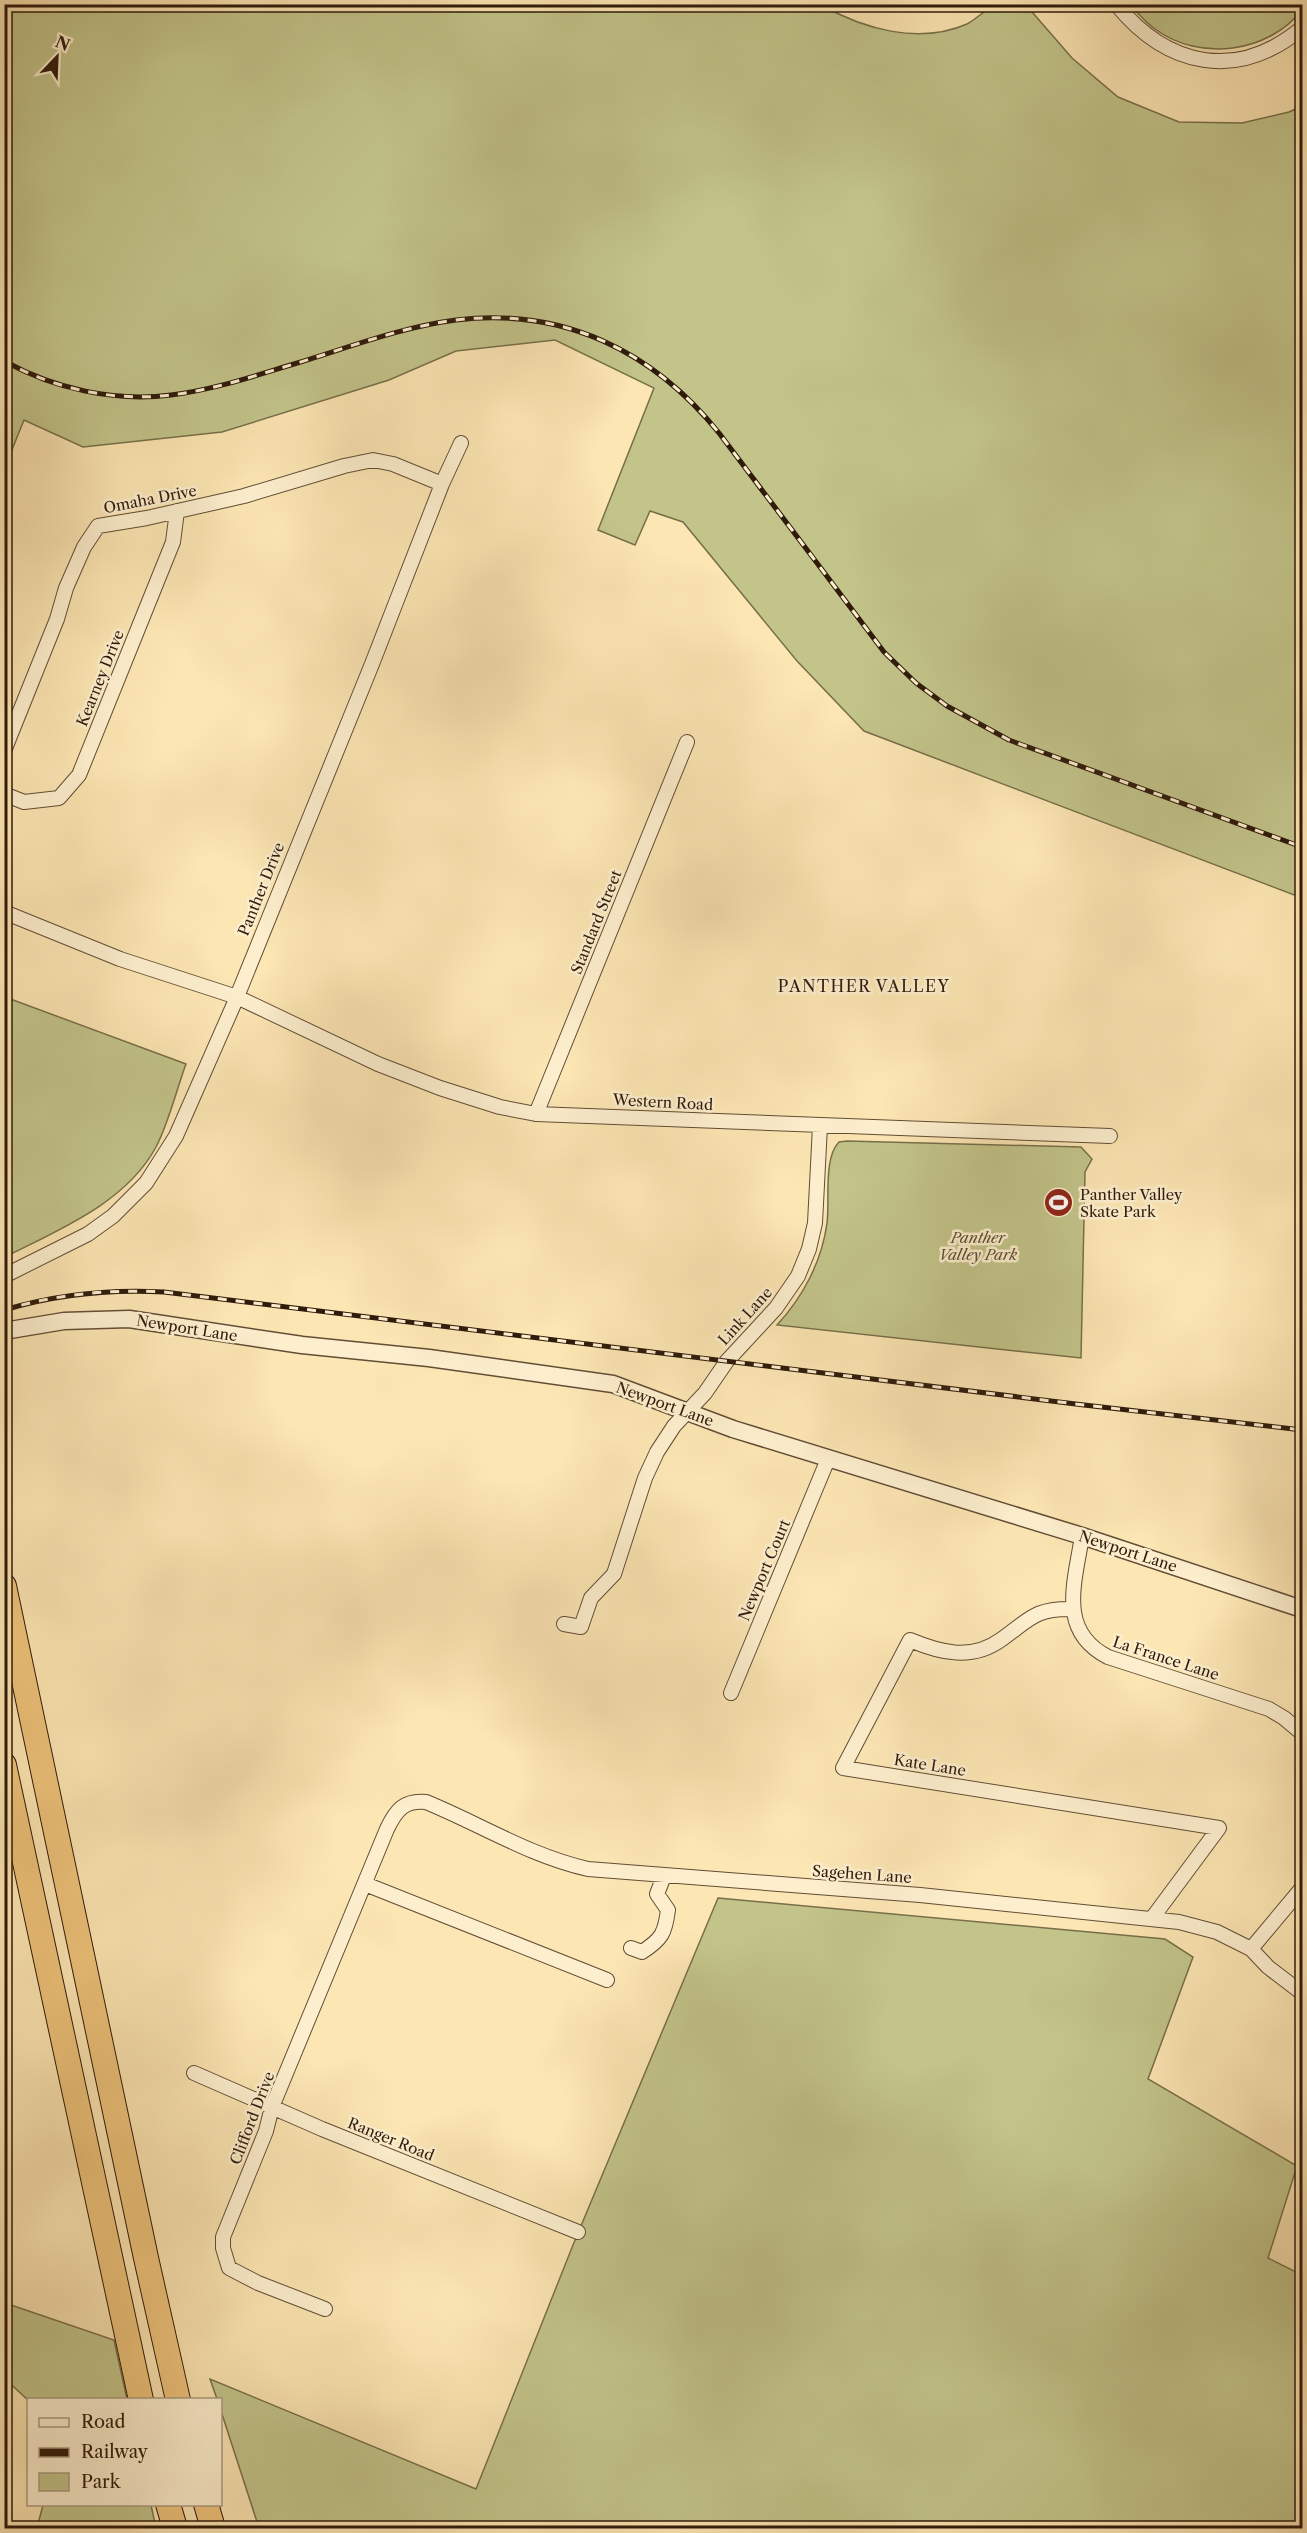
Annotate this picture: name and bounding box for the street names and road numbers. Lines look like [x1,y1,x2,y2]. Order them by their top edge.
street label: Omaha Drive [102,481,198,517]
street label: Kearney Drive [72,627,128,729]
street label: Panther Drive [234,840,288,938]
street label: Standard Street [567,867,626,977]
street label: Western Road [611,1090,714,1114]
street label: Link Lane [714,1283,776,1349]
street label: Newport Lane [135,1311,239,1345]
street label: Newport Lane [614,1378,716,1430]
street label: Newport Court [734,1516,794,1624]
street label: Newport Lane [1076,1526,1180,1576]
street label: La France Lane [1110,1632,1222,1684]
street label: Kate Lane [893,1750,967,1780]
street label: Sagehen Lane [812,1861,912,1887]
street label: Clifford Drive [226,2069,278,2167]
street label: Ranger Road [345,2113,437,2165]

